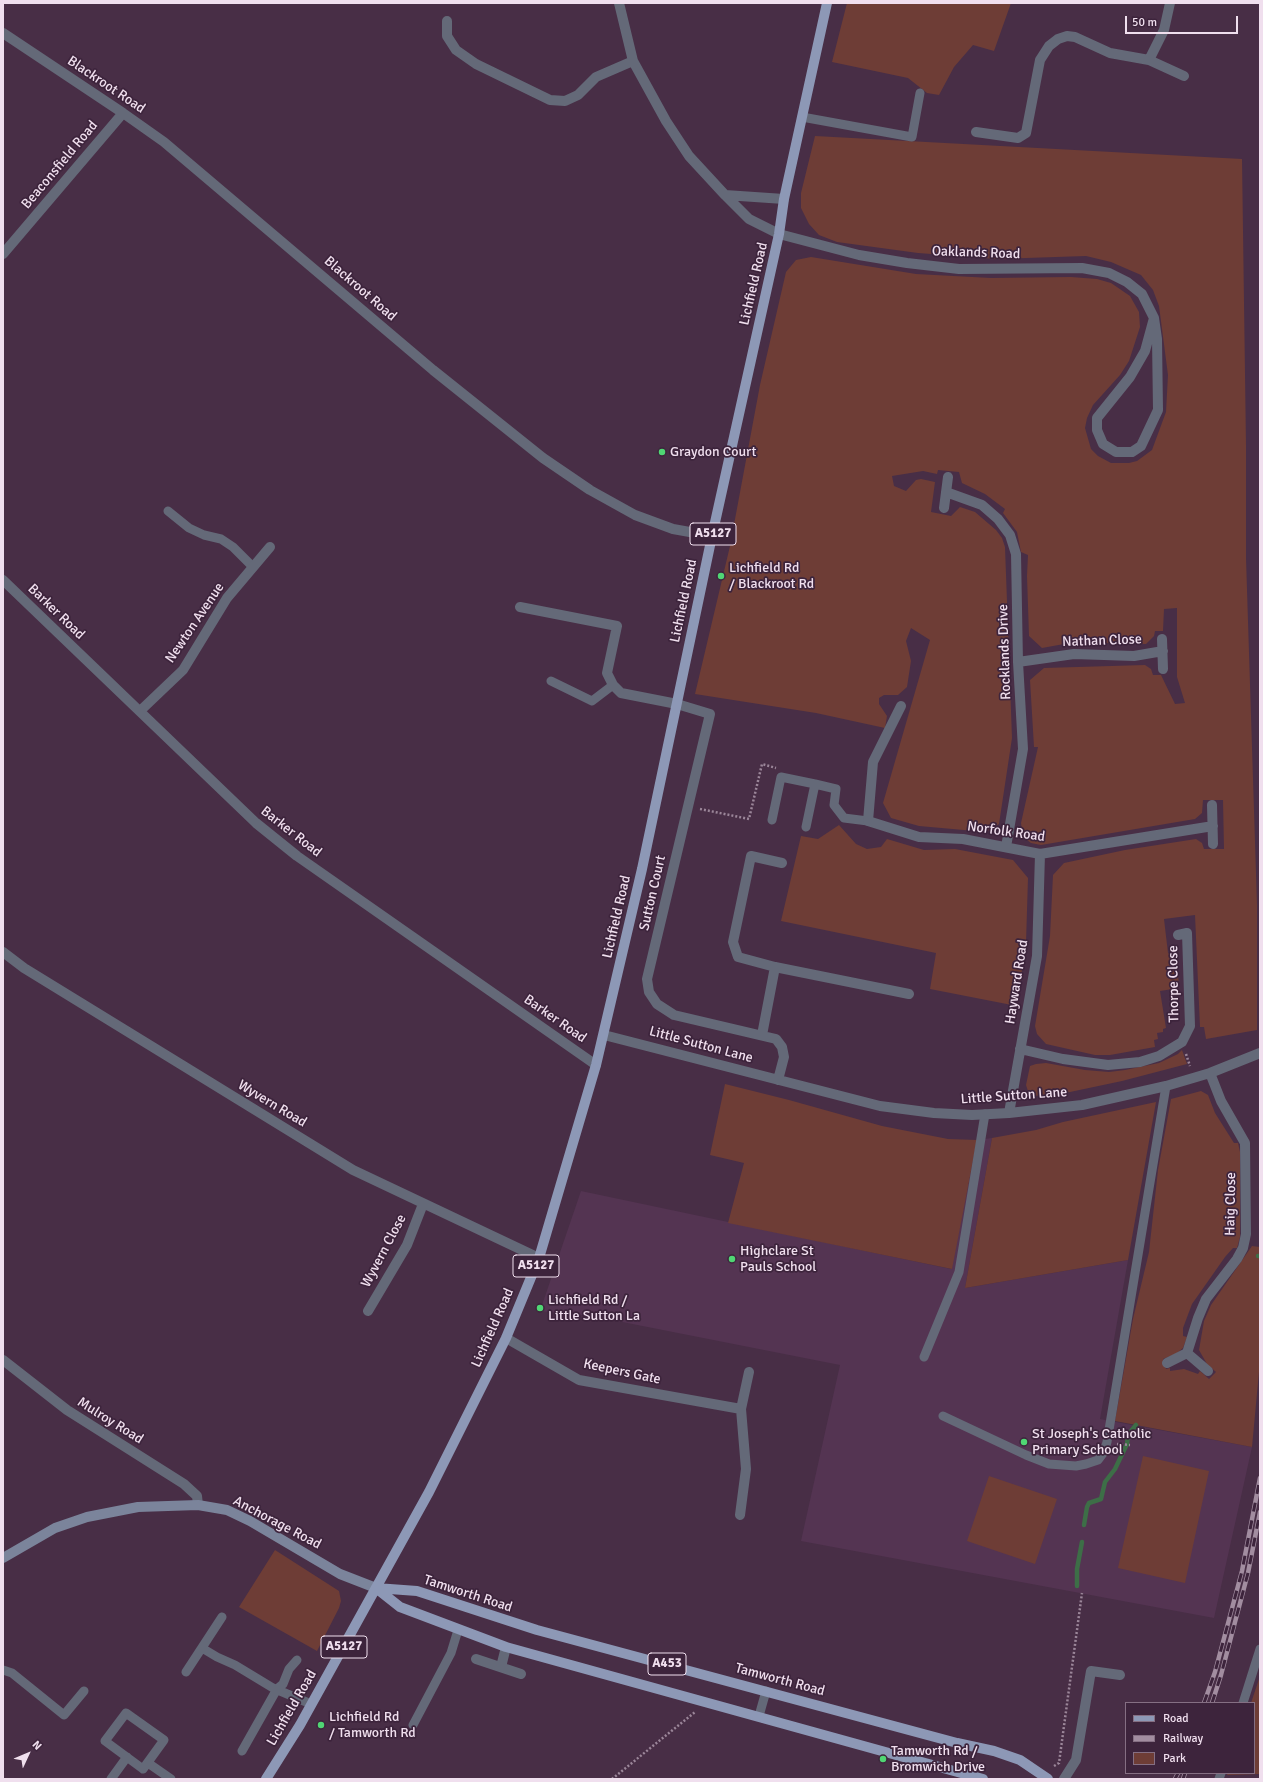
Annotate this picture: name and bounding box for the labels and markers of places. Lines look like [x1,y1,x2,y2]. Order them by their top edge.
place label: Graydon Court [670,444,756,460]
marker: Graydon Court [657,447,667,457]
place label: Lichfield Rd / Blackroot Rd [729,560,814,592]
marker: Lichfield Rd / Blackroot Rd [716,571,726,581]
place label: Highclare St Pauls School [740,1243,816,1276]
marker: Highclare St Pauls School [727,1254,737,1264]
place label: Lichfield Rd / Little Sutton La [548,1292,640,1324]
marker: Lichfield Rd / Little Sutton La [535,1303,545,1313]
place label: St Joseph's Catholic Primary School [1032,1426,1151,1458]
marker: St Joseph's Catholic Primary School [1019,1437,1029,1447]
place label: Lichfield Rd / Tamworth Rd [329,1709,416,1742]
marker: Lichfield Rd / Tamworth Rd [316,1720,326,1730]
place label: Tamworth Rd / Bromwich Drive [891,1743,985,1776]
marker: Tamworth Rd / Bromwich Drive [878,1754,888,1764]

